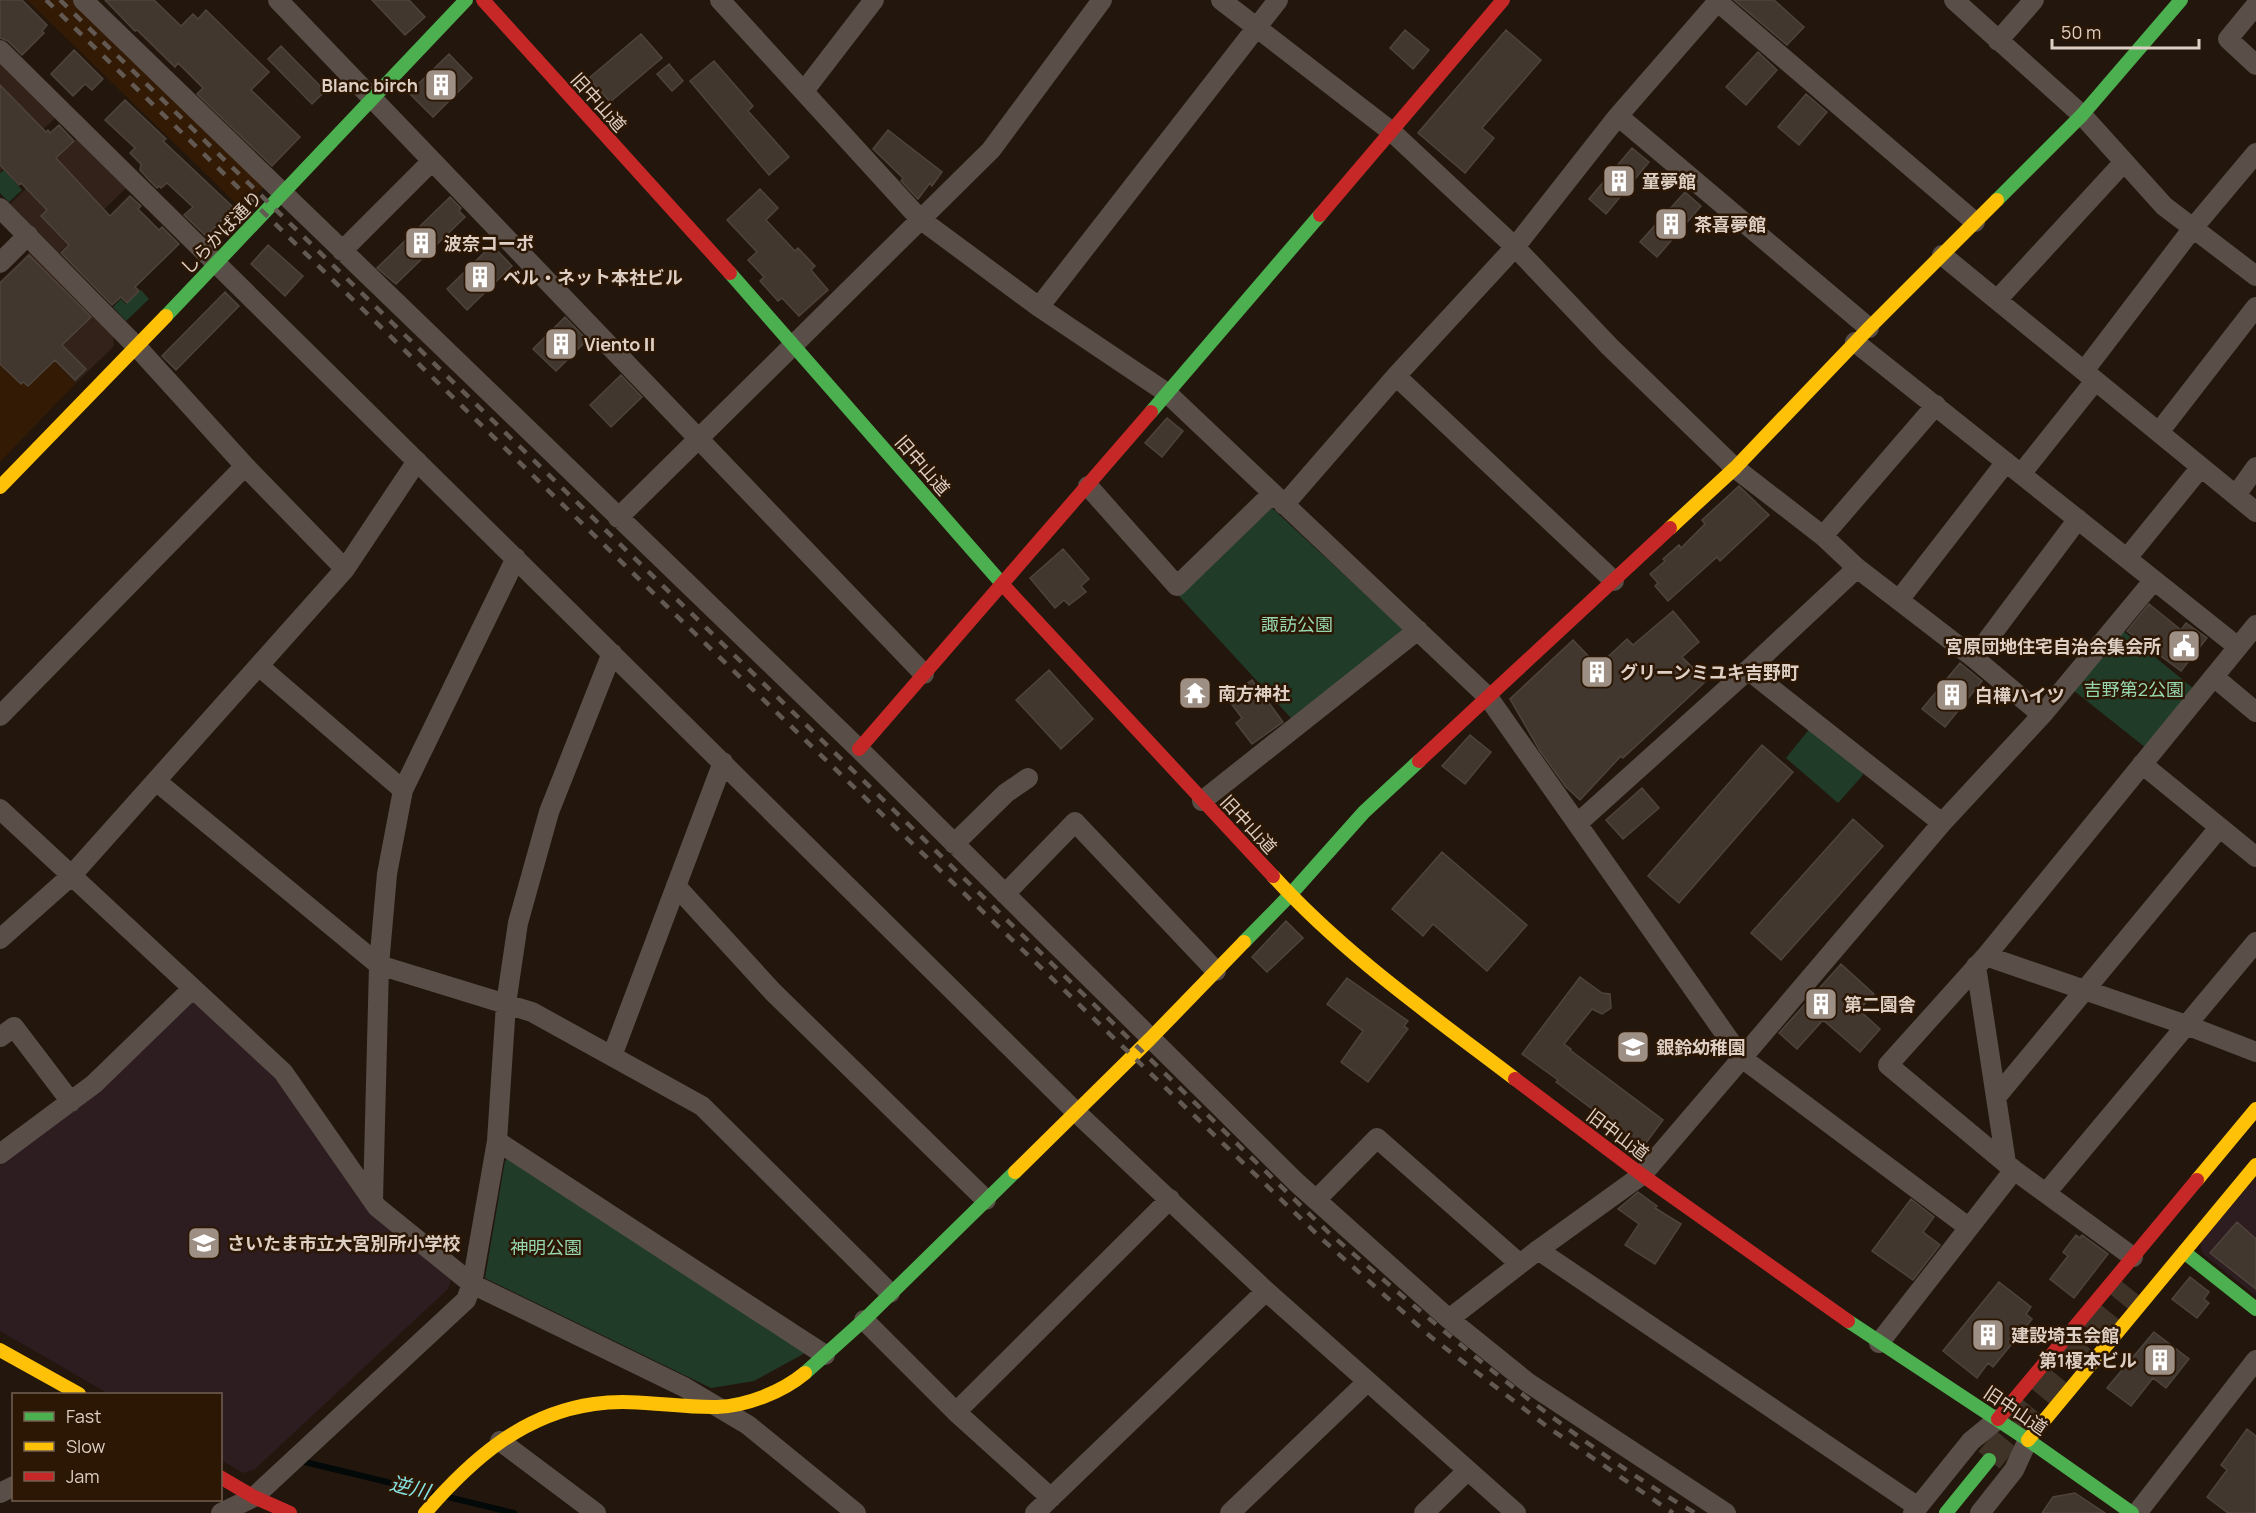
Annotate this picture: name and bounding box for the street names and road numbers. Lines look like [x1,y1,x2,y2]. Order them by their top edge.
street label: 旧中山道 [566,67,632,137]
street label: しらかば通り [175,185,267,279]
street label: 旧中山道 [890,430,956,500]
street label: 旧中山道 [1216,789,1282,859]
street label: 旧中山道 [1582,1103,1654,1165]
street label: 旧中山道 [1979,1380,2053,1440]

